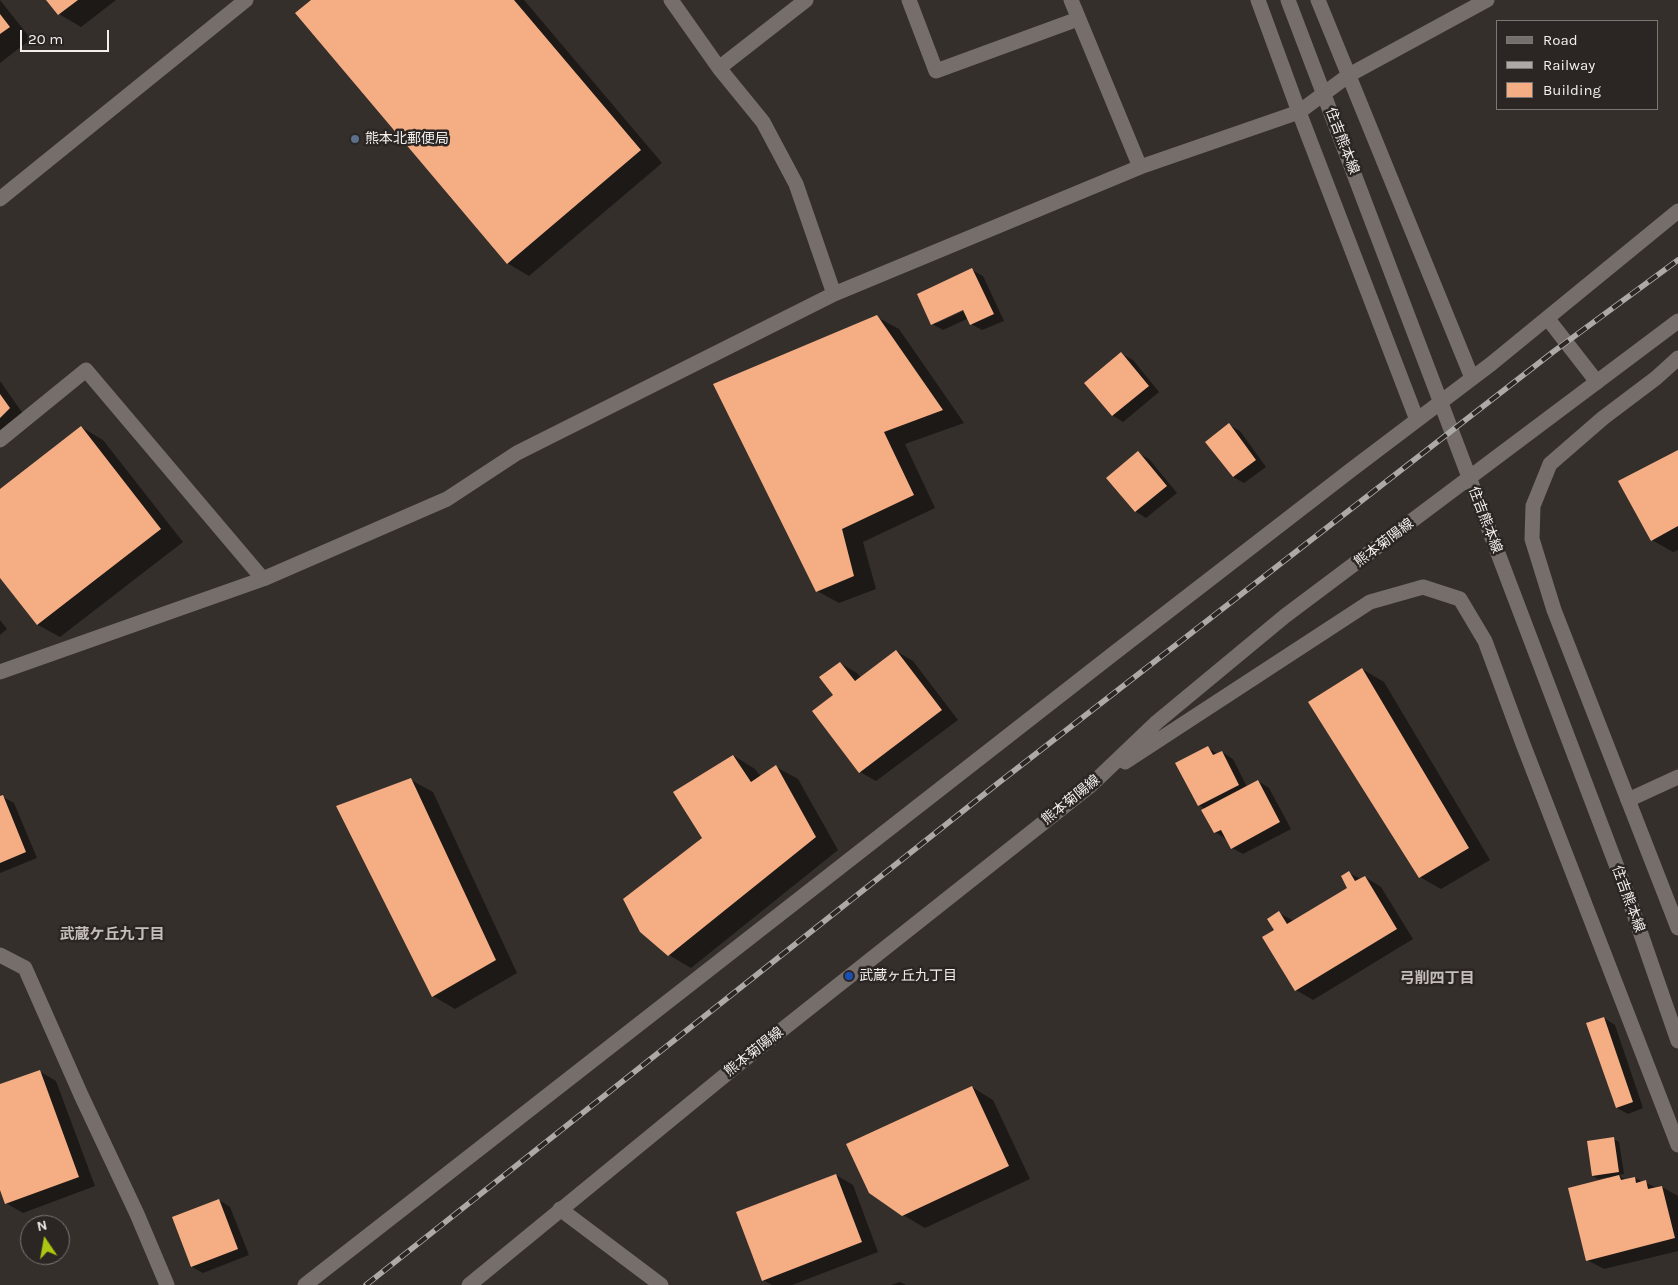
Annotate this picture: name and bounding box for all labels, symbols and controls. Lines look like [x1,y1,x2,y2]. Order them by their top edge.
scale bar [22,20,111,52]
legend [1496,20,1658,110]
text: 20 m [28,30,63,48]
text: Road [1543,31,1578,49]
text: Railway [1543,56,1595,74]
text: Building [1543,81,1601,99]
street label: 住吉熊本線 [1322,105,1362,177]
place label: 熊本北郵便局 [365,131,449,147]
marker: 熊本北郵便局 [349,133,361,145]
street label: 住吉熊本線 [1465,484,1505,556]
street label: 熊本菊陽線 [1351,515,1417,571]
street label: 熊本菊陽線 [1039,771,1103,829]
street label: 住吉熊本線 [1608,863,1648,935]
district label: 武蔵ケ丘九丁目 [60,926,164,944]
place label: 武蔵ヶ丘九丁目 [859,968,957,984]
marker: 武蔵ヶ丘九丁目 [843,970,855,982]
district label: 弓削四丁目 [1400,970,1474,988]
street label: 熊本菊陽線 [721,1024,787,1080]
north arrow [20,1215,70,1265]
text: N [35,1216,49,1235]

